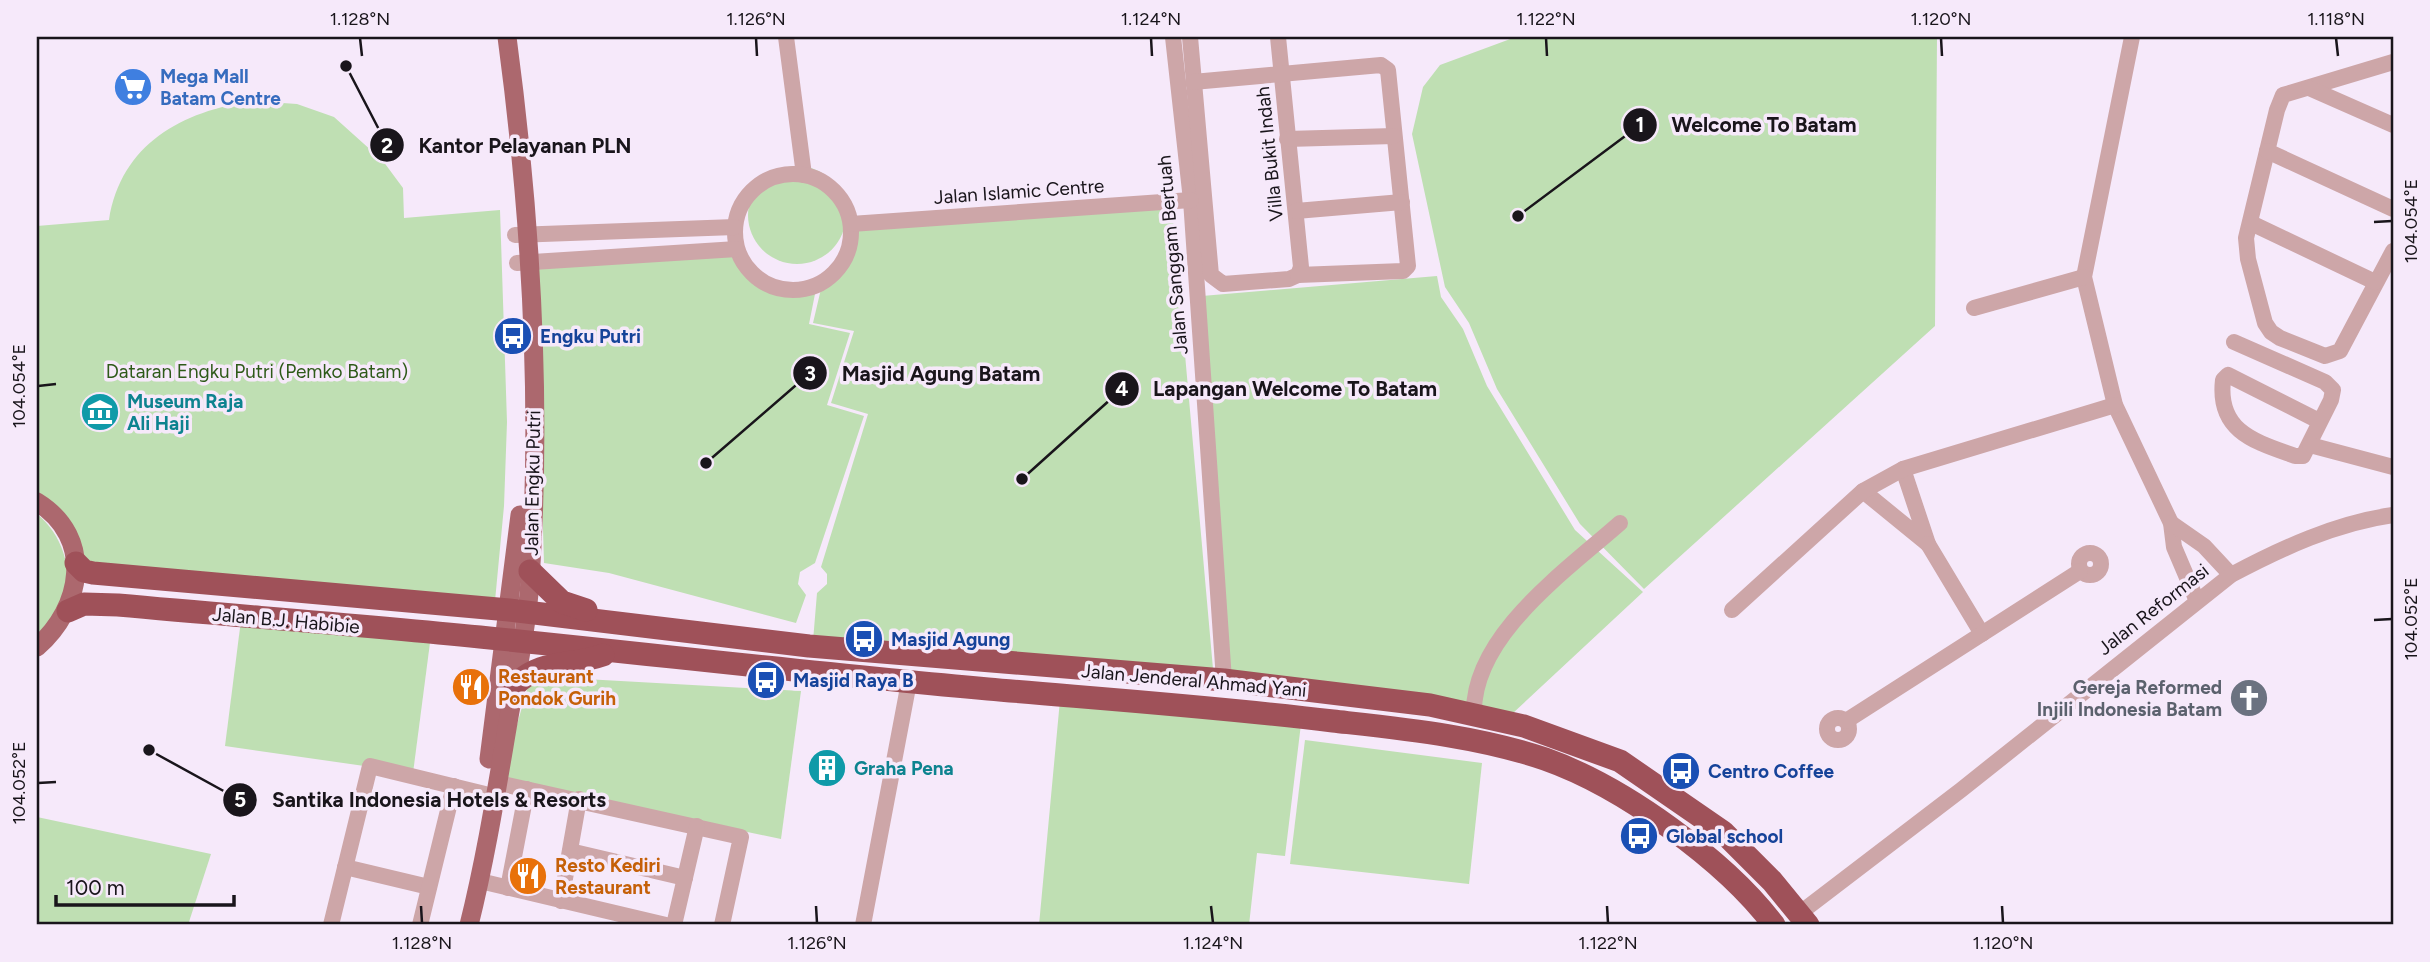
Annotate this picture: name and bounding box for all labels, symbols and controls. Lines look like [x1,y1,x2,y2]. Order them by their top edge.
text: 1.128°N [330,8,390,30]
text: 1.126°N [726,8,786,30]
text: 1.124°N [1121,8,1181,30]
text: 1.122°N [1516,8,1576,30]
text: 1.120°N [1911,8,1971,30]
text: 1.118°N [2307,8,2365,30]
place label: Mega Mall Batam Centre [160,65,281,110]
supermarket icon: Mega Mall Batam Centre [112,66,154,108]
street label: Villa Bukit Indah [1251,86,1288,222]
callout: Welcome To Batam [1622,104,1870,146]
text: 1 [1636,112,1644,137]
text: Welcome To Batam [1671,112,1857,137]
callout: Kantor Pelayanan PLN [369,124,645,166]
text: 2 [381,133,393,158]
text: Kantor Pelayanan PLN [418,133,632,158]
street label: Jalan Sanggam Bertuah [1152,154,1193,356]
street label: Jalan Islamic Centre [933,174,1105,209]
text: 104.054°E [2400,179,2422,263]
bus stop icon: Engku Putri [492,315,534,357]
place label: Engku Putri [540,325,641,348]
text: 104.054°E [8,344,30,428]
callout: Masjid Agung Batam [792,352,1054,394]
park label: Dataran Engku Putri (Pemko Batam) [106,360,408,383]
text: 3 [804,361,816,386]
text: Masjid Agung Batam [842,361,1040,386]
callout: Lapangan Welcome To Batam [1104,368,1451,410]
text: 4 [1115,376,1129,401]
text: Lapangan Welcome To Batam [1153,376,1437,401]
place label: Museum Raja Ali Haji [127,390,243,435]
museum icon: Museum Raja Ali Haji [79,391,121,433]
street label: Jalan Engku Putri [520,410,545,556]
street label: Jalan Reformasi [2093,559,2213,660]
text: 104.052°E [2400,577,2422,661]
street label: Jalan B.J. Habibie [211,603,361,638]
bus stop icon: Masjid Agung [843,618,885,660]
place label: Masjid Agung [891,628,1010,651]
bus stop icon: Masjid Raya B [745,659,787,701]
street label: Jalan Jenderal Ahmad Yani [1080,659,1308,702]
place label: Restaurant Pondok Gurih [498,665,616,710]
restaurant icon: Restaurant Pondok Gurih [450,666,492,708]
place label: Masjid Raya B [793,669,914,692]
place label: Gereja Reformed Injili Indonesia Batam [2037,676,2222,721]
church icon: Gereja Reformed Injili Indonesia Batam [2228,677,2270,719]
text: 104.052°E [8,741,30,825]
building icon: Graha Pena [806,747,848,789]
bus stop icon: Centro Coffee [1660,750,1702,792]
place label: Graha Pena [854,757,954,780]
place label: Centro Coffee [1708,760,1835,783]
callout: Santika Indonesia Hotels & Resorts [222,779,620,821]
text: 5 [234,787,246,812]
text: Santika Indonesia Hotels & Resorts [272,787,606,812]
bus stop icon: Global school [1618,815,1660,857]
place label: Global school [1666,825,1783,848]
place label: Resto Kediri Restaurant [555,854,661,899]
restaurant icon: Resto Kediri Restaurant [507,855,549,897]
scale bar [56,864,234,908]
text: 100 m [66,875,125,900]
text: 1.128°N [392,932,452,954]
text: 1.126°N [787,932,847,954]
text: 1.124°N [1183,932,1243,954]
text: 1.122°N [1578,932,1638,954]
text: 1.120°N [1973,932,2033,954]

